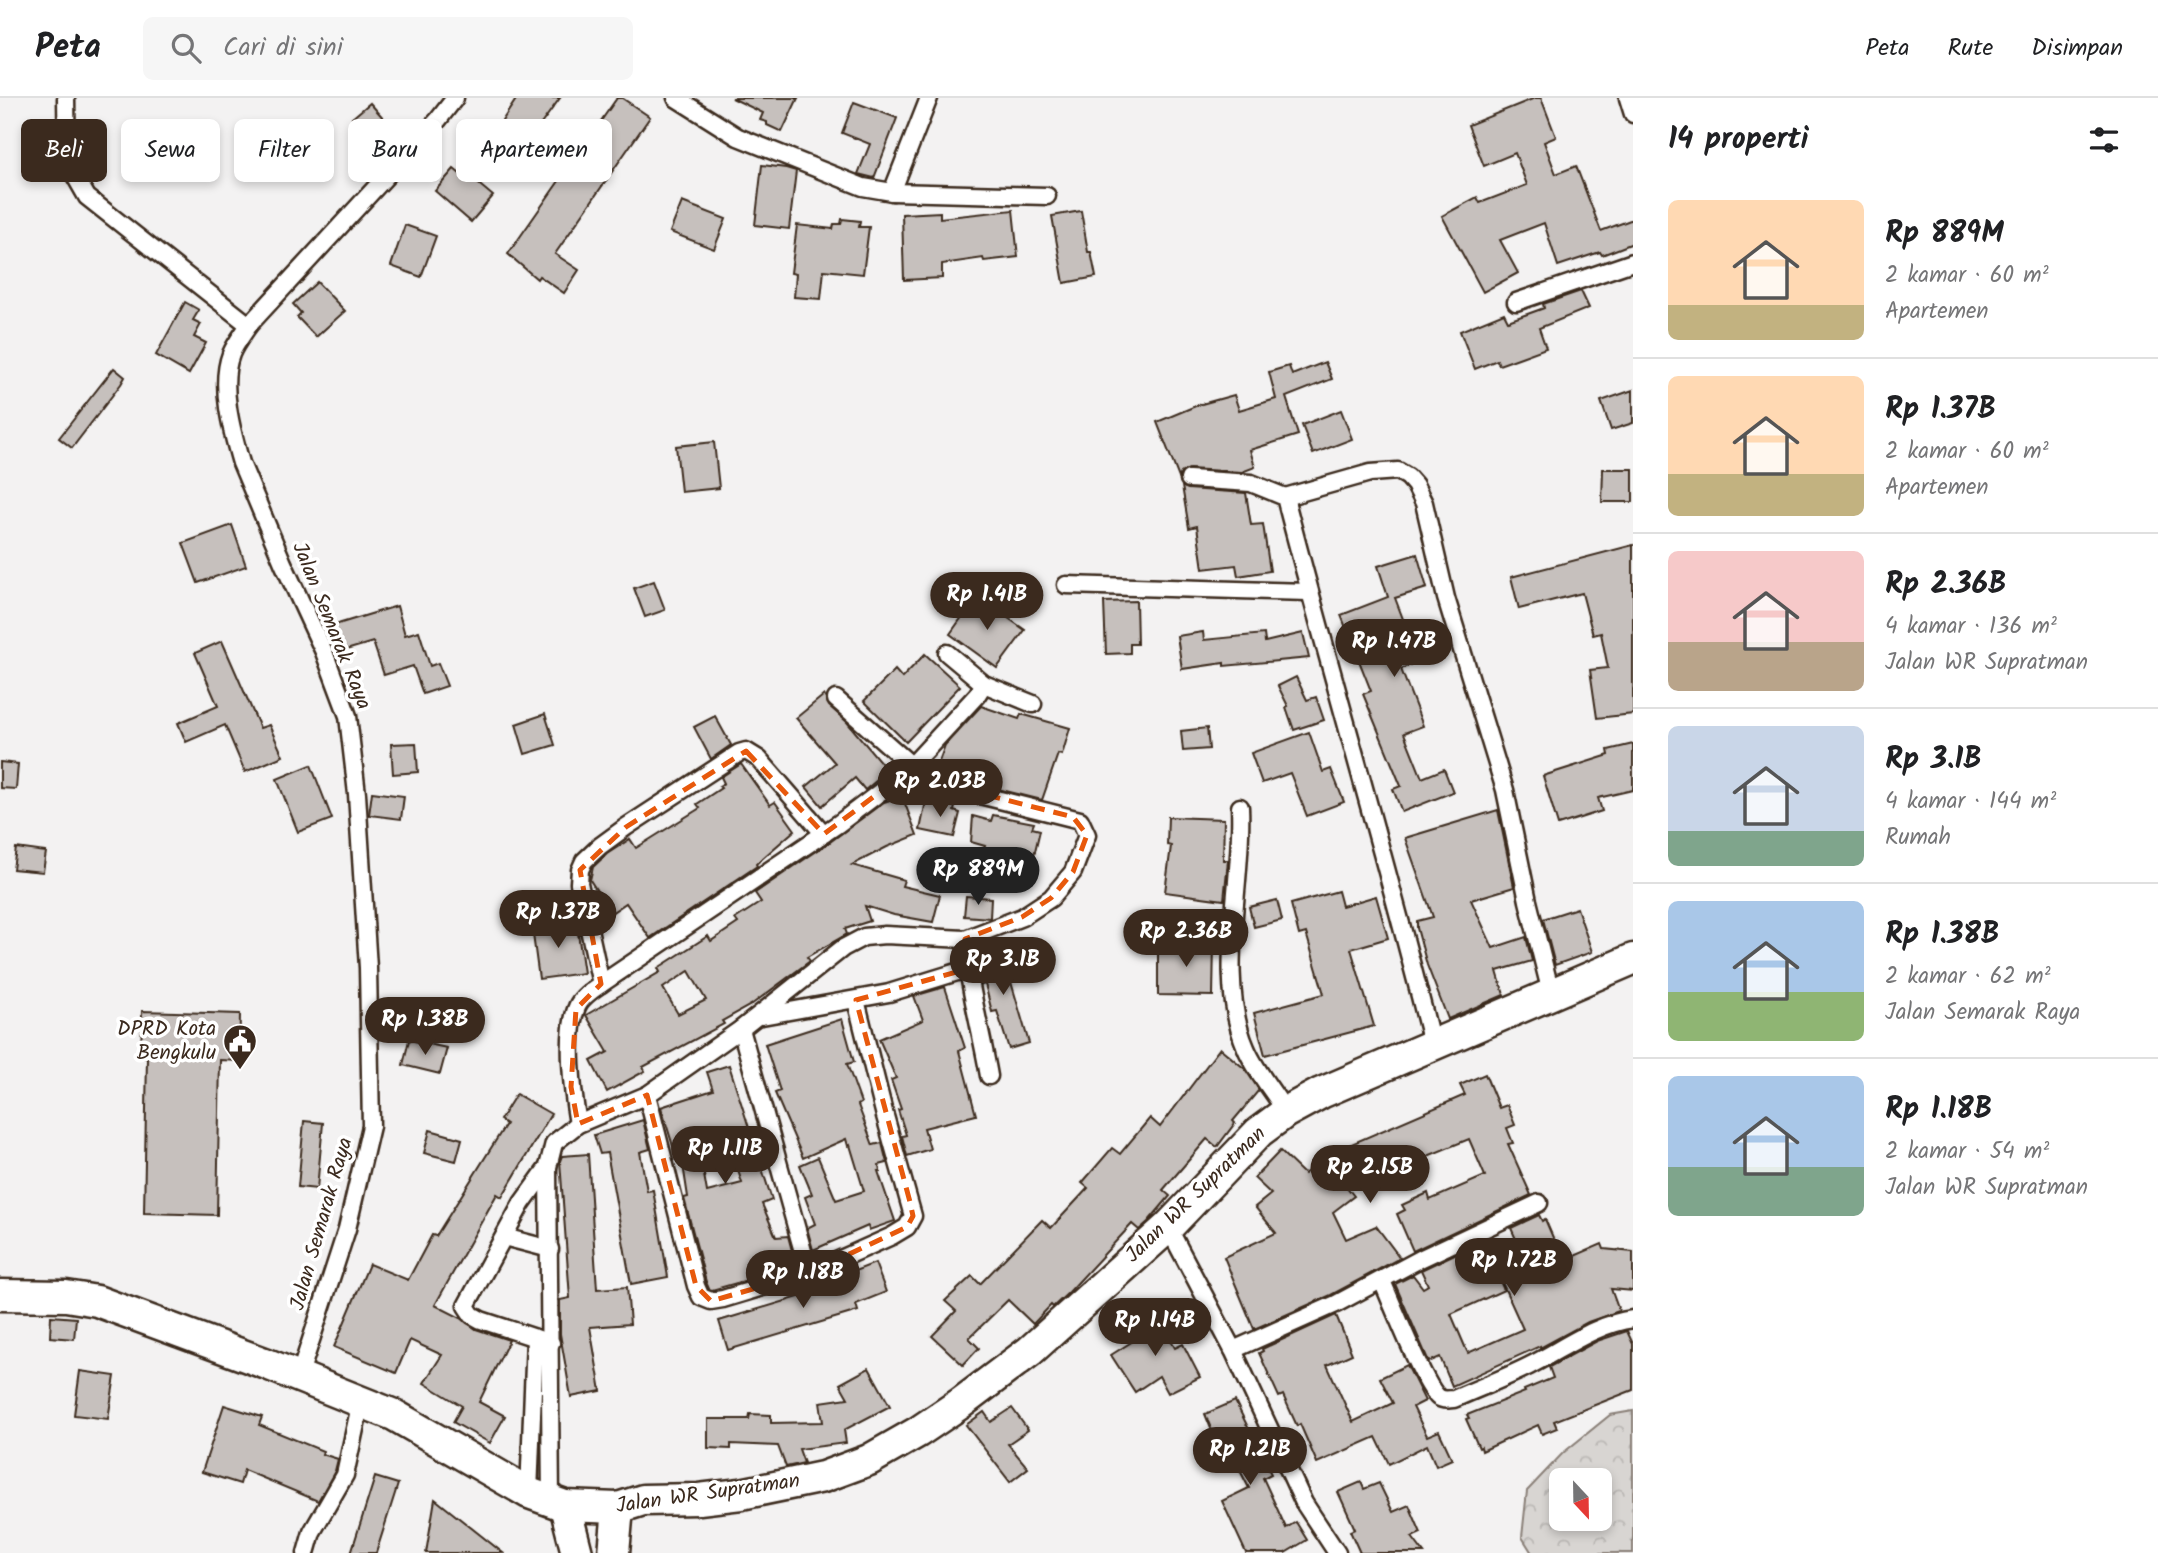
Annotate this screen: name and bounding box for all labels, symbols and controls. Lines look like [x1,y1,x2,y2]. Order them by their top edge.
search box [143,17,633,80]
text: Peta [35,22,101,75]
text: Cari di sini [223,27,343,69]
icon: search [167,29,205,67]
text: Peta [1865,29,1910,68]
text: Rute [1948,29,1993,68]
text: Disimpan [2031,29,2123,68]
text: 14 properti [1668,116,1809,164]
chip: Beli [21,119,107,182]
chip: Sewa [121,119,220,182]
chip: Filter [234,119,334,182]
chip: Baru [348,119,442,182]
chip: Apartemen [456,119,612,182]
icon: filters [2085,121,2123,159]
text: Rp 889M [1885,210,2004,258]
icon: home [1724,228,1808,312]
text: 2 kamar · 60 m² [1885,258,2049,294]
text: Apartemen [1885,294,1989,330]
text: Rp 1.37B [1885,386,1996,434]
icon: home [1724,404,1808,488]
text: 2 kamar · 60 m² [1885,434,2049,470]
text: Apartemen [1885,470,1989,506]
street label: Jalan Semarak Raya [282,537,380,715]
text: Rp 2.36B [1885,561,2007,609]
pin: Rp 1.41B [915,573,1059,632]
text: Rp 1.41B [946,577,1028,613]
icon: home [1724,579,1808,663]
text: 4 kamar · 136 m² [1885,609,2057,645]
pin: Rp 1.47B [1322,620,1466,679]
text: Rp 1.47B [1351,624,1437,660]
text: Jalan WR Supratman [1885,645,2088,681]
text: Rp 3.1B [1885,736,1982,784]
icon: home [1724,754,1808,838]
pin: Rp 2.03B [868,760,1012,819]
text: Rp 2.03B [894,764,986,800]
text: 4 kamar · 144 m² [1885,784,2056,820]
text: Rumah [1885,820,1951,856]
pin: Rp 889M [913,848,1043,907]
text: Rp 889M [932,852,1024,888]
pin: Rp 1.37B [486,890,630,950]
text: Rp 1.37B [515,895,601,931]
pin: Rp 2.36B [1114,910,1258,969]
text: Rp 1.38B [1885,911,2000,959]
text: Rp 2.36B [1139,914,1233,950]
icon: home [1724,929,1808,1013]
pin: Rp 3.1B [938,937,1068,997]
text: Rp 3.1B [966,942,1040,978]
text: 2 kamar · 62 m² [1885,959,2051,995]
text: Jalan Semarak Raya [1885,995,2080,1031]
pin: Rp 1.38B [353,998,497,1057]
text: Rp 1.38B [381,1002,469,1038]
place label: DPRD Kota Bengkulu [117,1013,216,1070]
public building icon: DPRD Kota Bengkulu [221,1022,259,1071]
text: Rp 1.18B [1885,1086,1992,1134]
icon: home [1724,1104,1808,1188]
street label: Jalan WR Supratman [1118,1119,1274,1271]
pin: Rp 1.11B [653,1126,797,1186]
text: Rp 1.11B [687,1131,763,1167]
street label: Jalan Semarak Raya [282,1134,362,1314]
text: 2 kamar · 54 m² [1885,1134,2049,1170]
pin: Rp 2.15B [1298,1146,1442,1205]
text: Rp 2.15B [1327,1150,1413,1186]
text: Jalan WR Supratman [1885,1170,2088,1206]
pin: Rp 1.72B [1442,1238,1586,1298]
text: Rp 1.72B [1471,1243,1557,1279]
pin: Rp 1.18B [731,1250,875,1310]
text: Rp 1.18B [762,1255,844,1291]
pin: Rp 1.14B [1083,1298,1227,1358]
text: Rp 1.14B [1114,1303,1196,1339]
pin: Rp 1.21B [1178,1428,1322,1487]
text: Rp 1.21B [1209,1432,1291,1468]
street label: Jalan WR Supratman [614,1465,802,1523]
north arrow [1549,1468,1612,1531]
map controls [1549,1468,1612,1531]

